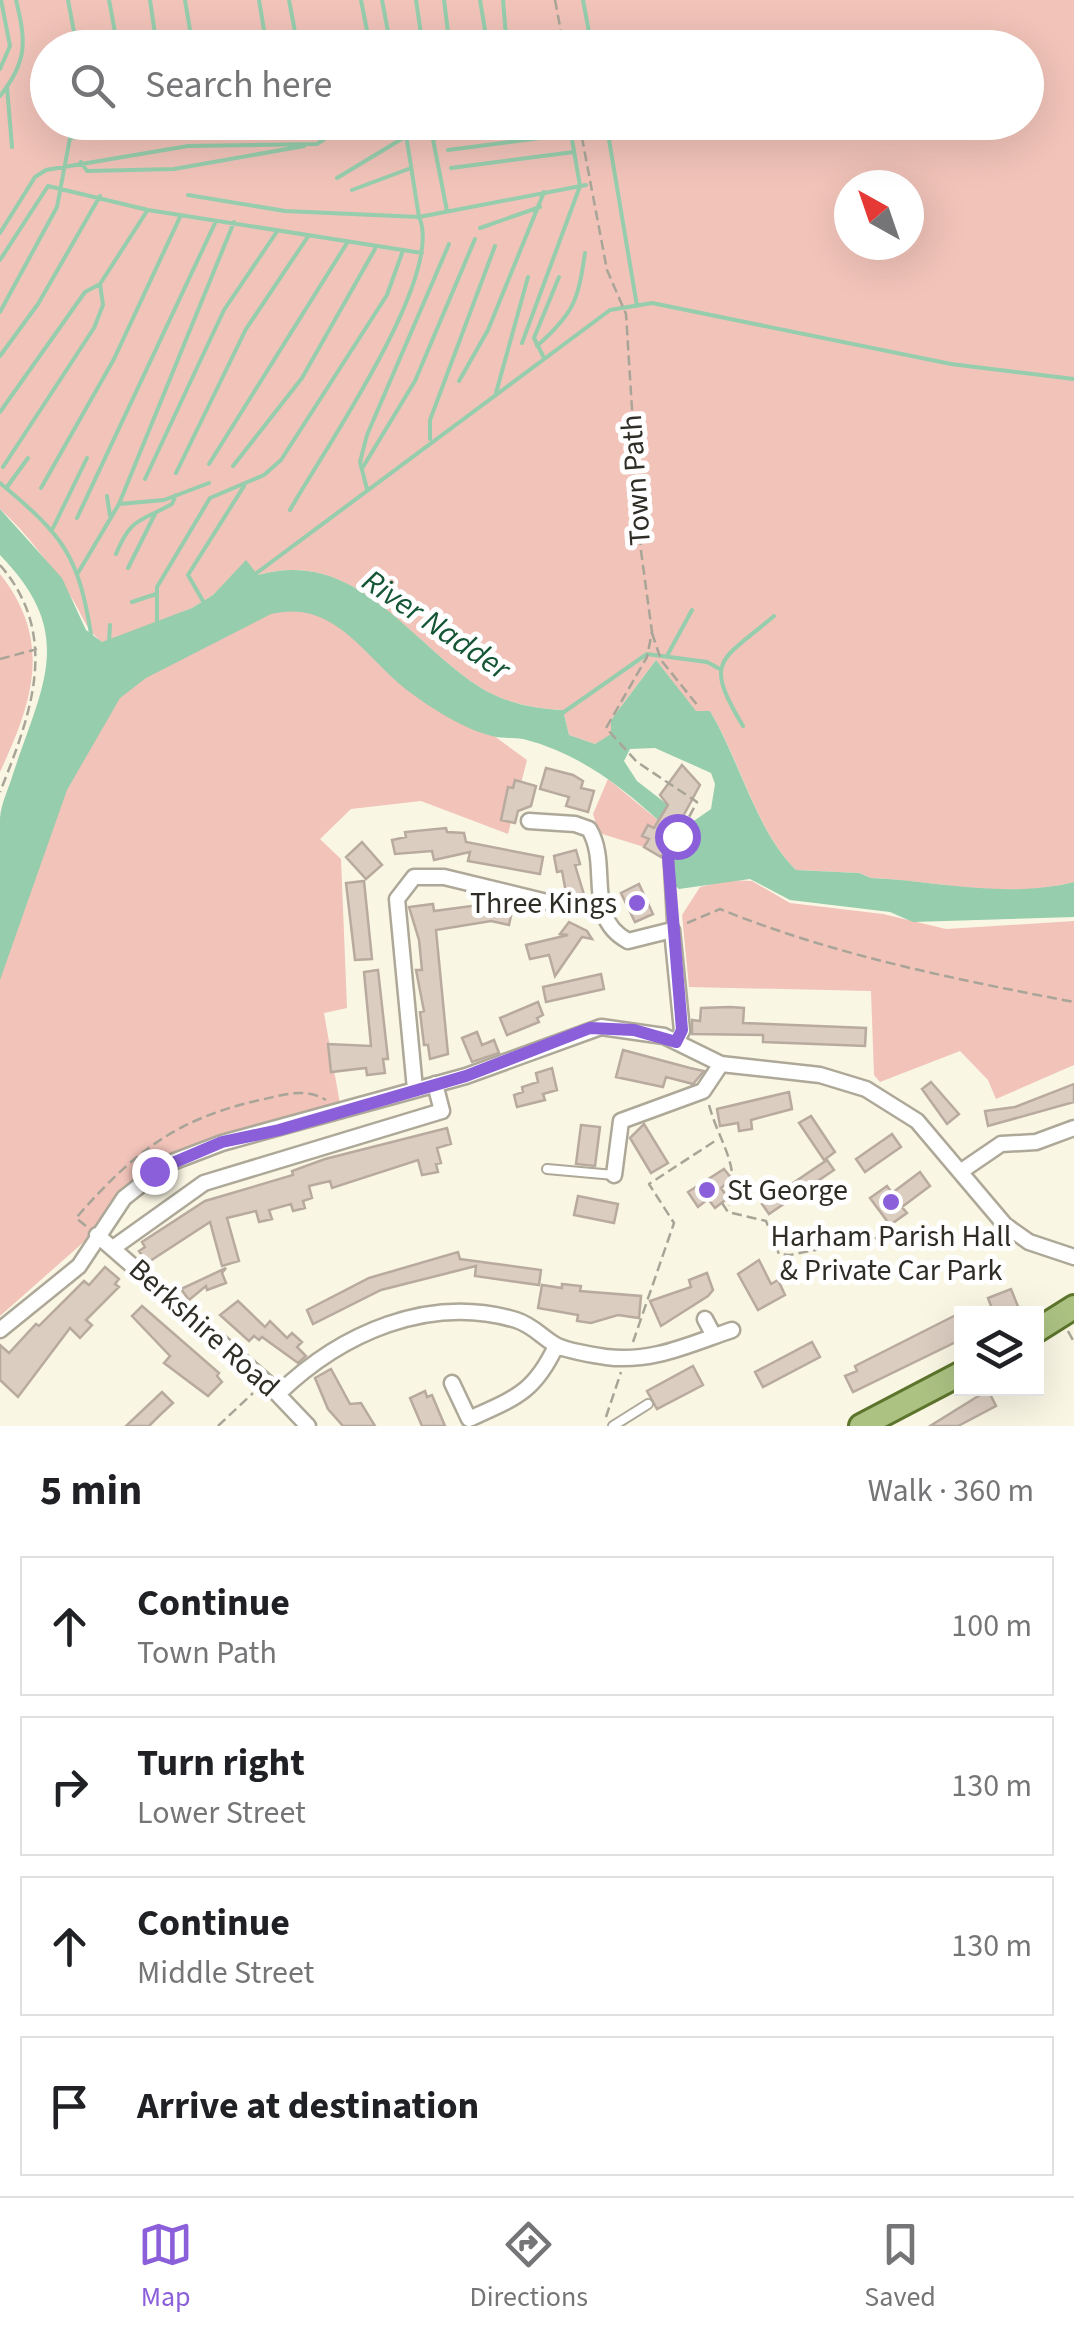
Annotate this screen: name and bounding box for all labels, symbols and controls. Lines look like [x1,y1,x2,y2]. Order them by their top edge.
search box [30,30,1044,140]
icon: search [65,58,120,113]
text: Search here [145,58,332,112]
north arrow [834,170,924,260]
street label: Town Path [610,413,662,547]
water label: River Nadder [353,558,521,693]
route start [655,814,701,860]
place label: Three Kings [470,882,617,925]
marker: Three Kings [626,892,648,914]
route end [132,1149,178,1195]
place label: St George [727,1169,848,1212]
marker: St George [696,1179,718,1201]
marker: Harham Parish Hall & Private Car Park [880,1191,902,1213]
place label: Harham Parish Hall & Private Car Park [771,1215,1011,1292]
street label: Berkshire Road [119,1249,289,1407]
map controls [954,1306,1044,1396]
button: layers [954,1306,1044,1396]
text: 5 min [40,1461,142,1521]
text: Walk · 360 m [868,1468,1034,1514]
text: Continue [137,1576,290,1630]
icon: ahead [42,1599,97,1654]
text: 100 m [951,1603,1032,1649]
text: Town Path [137,1630,277,1676]
text: Turn right [137,1736,305,1790]
icon: right [42,1759,97,1814]
text: 130 m [951,1763,1032,1809]
text: Lower Street [137,1790,306,1836]
text: Continue [137,1896,290,1950]
icon: ahead [42,1919,97,1974]
text: 130 m [951,1923,1032,1969]
text: Middle Street [137,1950,314,1996]
icon: arrive [42,2079,97,2134]
text: Arrive at destination [137,2079,479,2133]
tab: Map [138,2217,193,2317]
tab: Directions [470,2217,588,2317]
tab: Saved [864,2217,936,2317]

